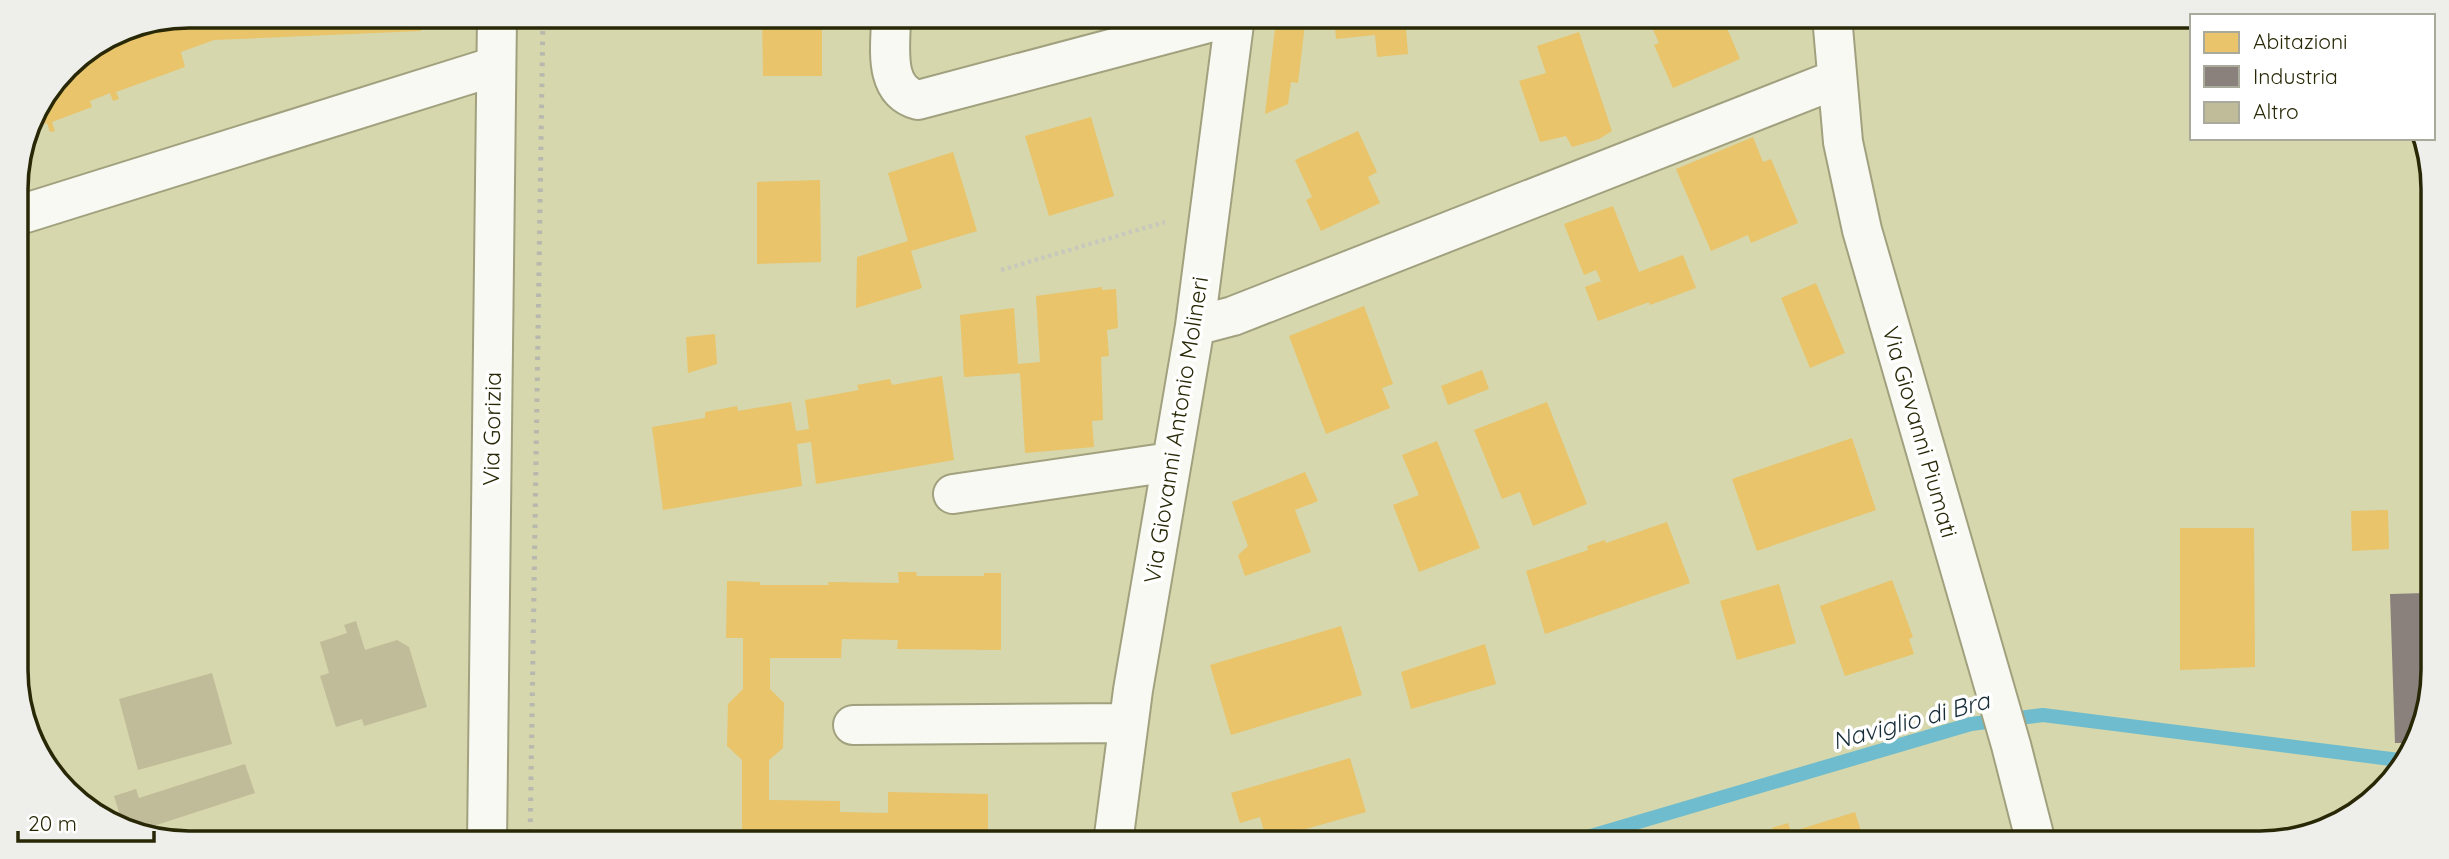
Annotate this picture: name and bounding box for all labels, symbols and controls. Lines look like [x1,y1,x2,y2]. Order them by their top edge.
legend [2190,14,2435,140]
text: Abitazioni [2253,28,2348,54]
text: Industria [2253,63,2338,89]
text: Altro [2253,98,2299,124]
street label: Via Giovanni Antonio Molineri [1137,274,1214,585]
street label: Via Giovanni Piumati [1876,323,1965,541]
street label: Via Gorizia [476,372,507,486]
water label: Naviglio di Bra [1829,684,1994,755]
scale bar [18,800,154,844]
text: 20 m [28,810,77,836]

